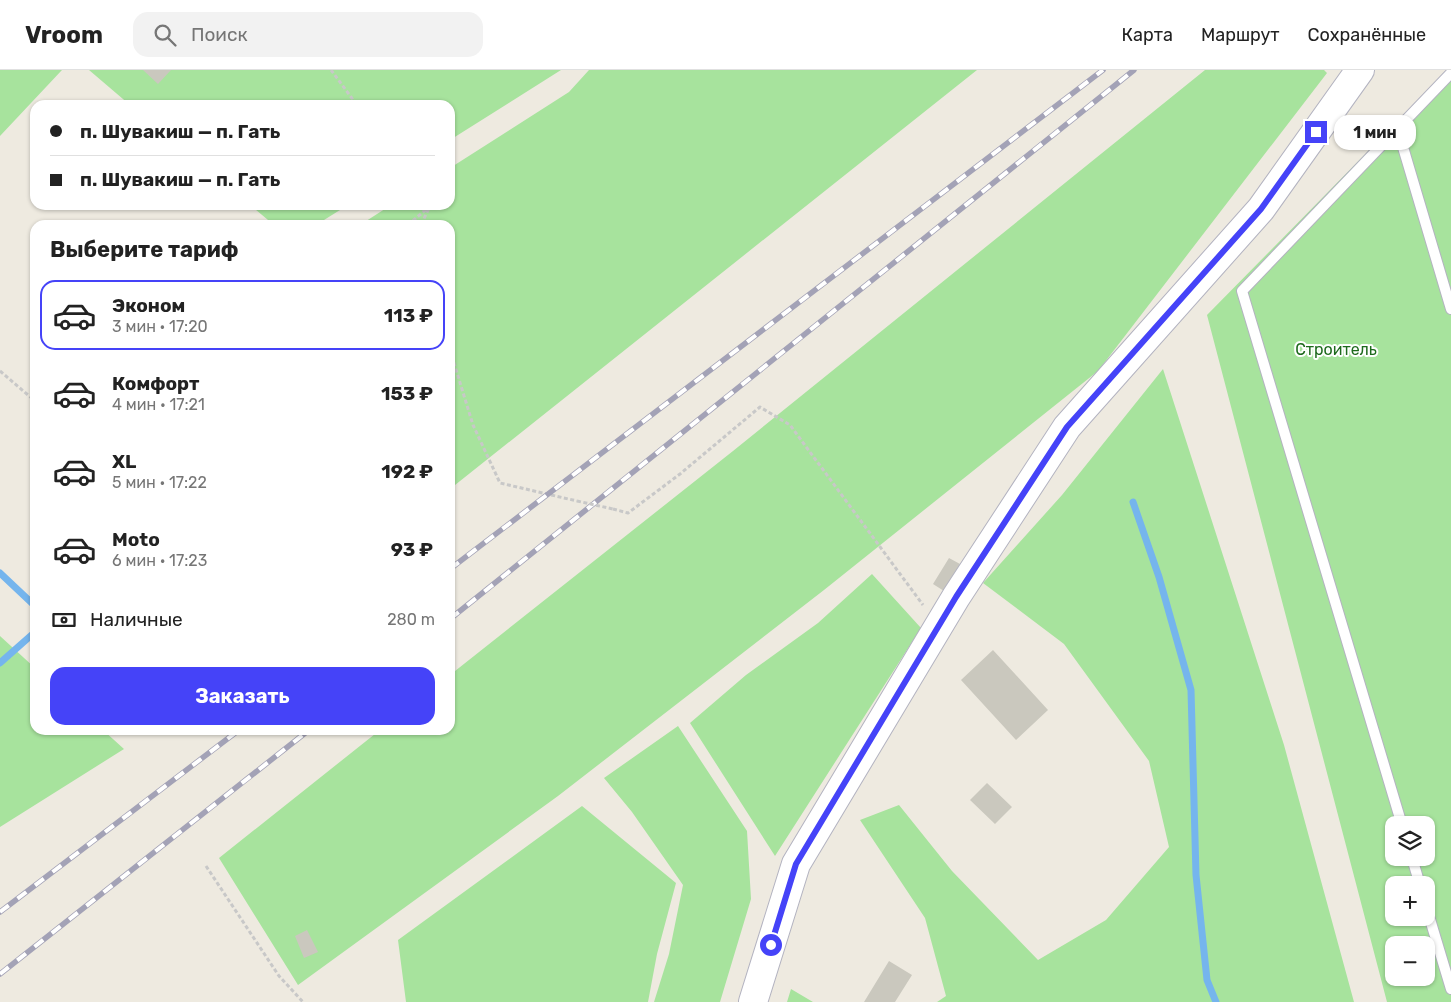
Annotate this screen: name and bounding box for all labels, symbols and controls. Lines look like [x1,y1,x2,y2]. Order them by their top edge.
search box [133,12,483,57]
text: Vroom [25,21,103,49]
icon: search [151,21,179,49]
text: Поиск [191,23,248,46]
text: Карта [1122,24,1173,46]
text: Маршрут [1201,24,1280,46]
text: Сохранённые [1308,24,1426,46]
callout: 1 мин [1334,114,1416,150]
text: п. Шувакиш — п. Гать [80,120,280,143]
route end [1305,121,1327,143]
text: 1 мин [1353,123,1397,142]
text: п. Шувакиш — п. Гать [80,168,280,191]
text: Выберите тариф [50,236,239,263]
icon: car [52,293,97,338]
text: Эконом [112,294,185,317]
text: 113 ₽ [384,304,433,327]
text: 3 мин · 17:20 [112,317,208,336]
park label: Строитель [1295,340,1377,359]
icon: car [52,371,97,416]
text: Комфорт [112,372,199,395]
text: 153 ₽ [381,382,433,405]
text: 4 мин · 17:21 [112,395,205,414]
icon: car [52,449,97,494]
text: XL [112,450,136,473]
text: 192 ₽ [381,460,433,483]
text: 5 мин · 17:22 [112,473,207,492]
icon: car [52,527,97,572]
text: Moto [112,528,160,551]
text: 93 ₽ [391,538,433,561]
text: 6 мин · 17:23 [112,551,207,570]
icon: cash [50,606,78,634]
text: Наличные [90,608,183,631]
text: 280 m [387,610,435,629]
button: Заказать [50,667,435,725]
map controls [1385,816,1435,986]
button: layers [1385,816,1435,866]
button: + [1385,876,1435,926]
route start [760,934,782,956]
button: − [1385,936,1435,986]

